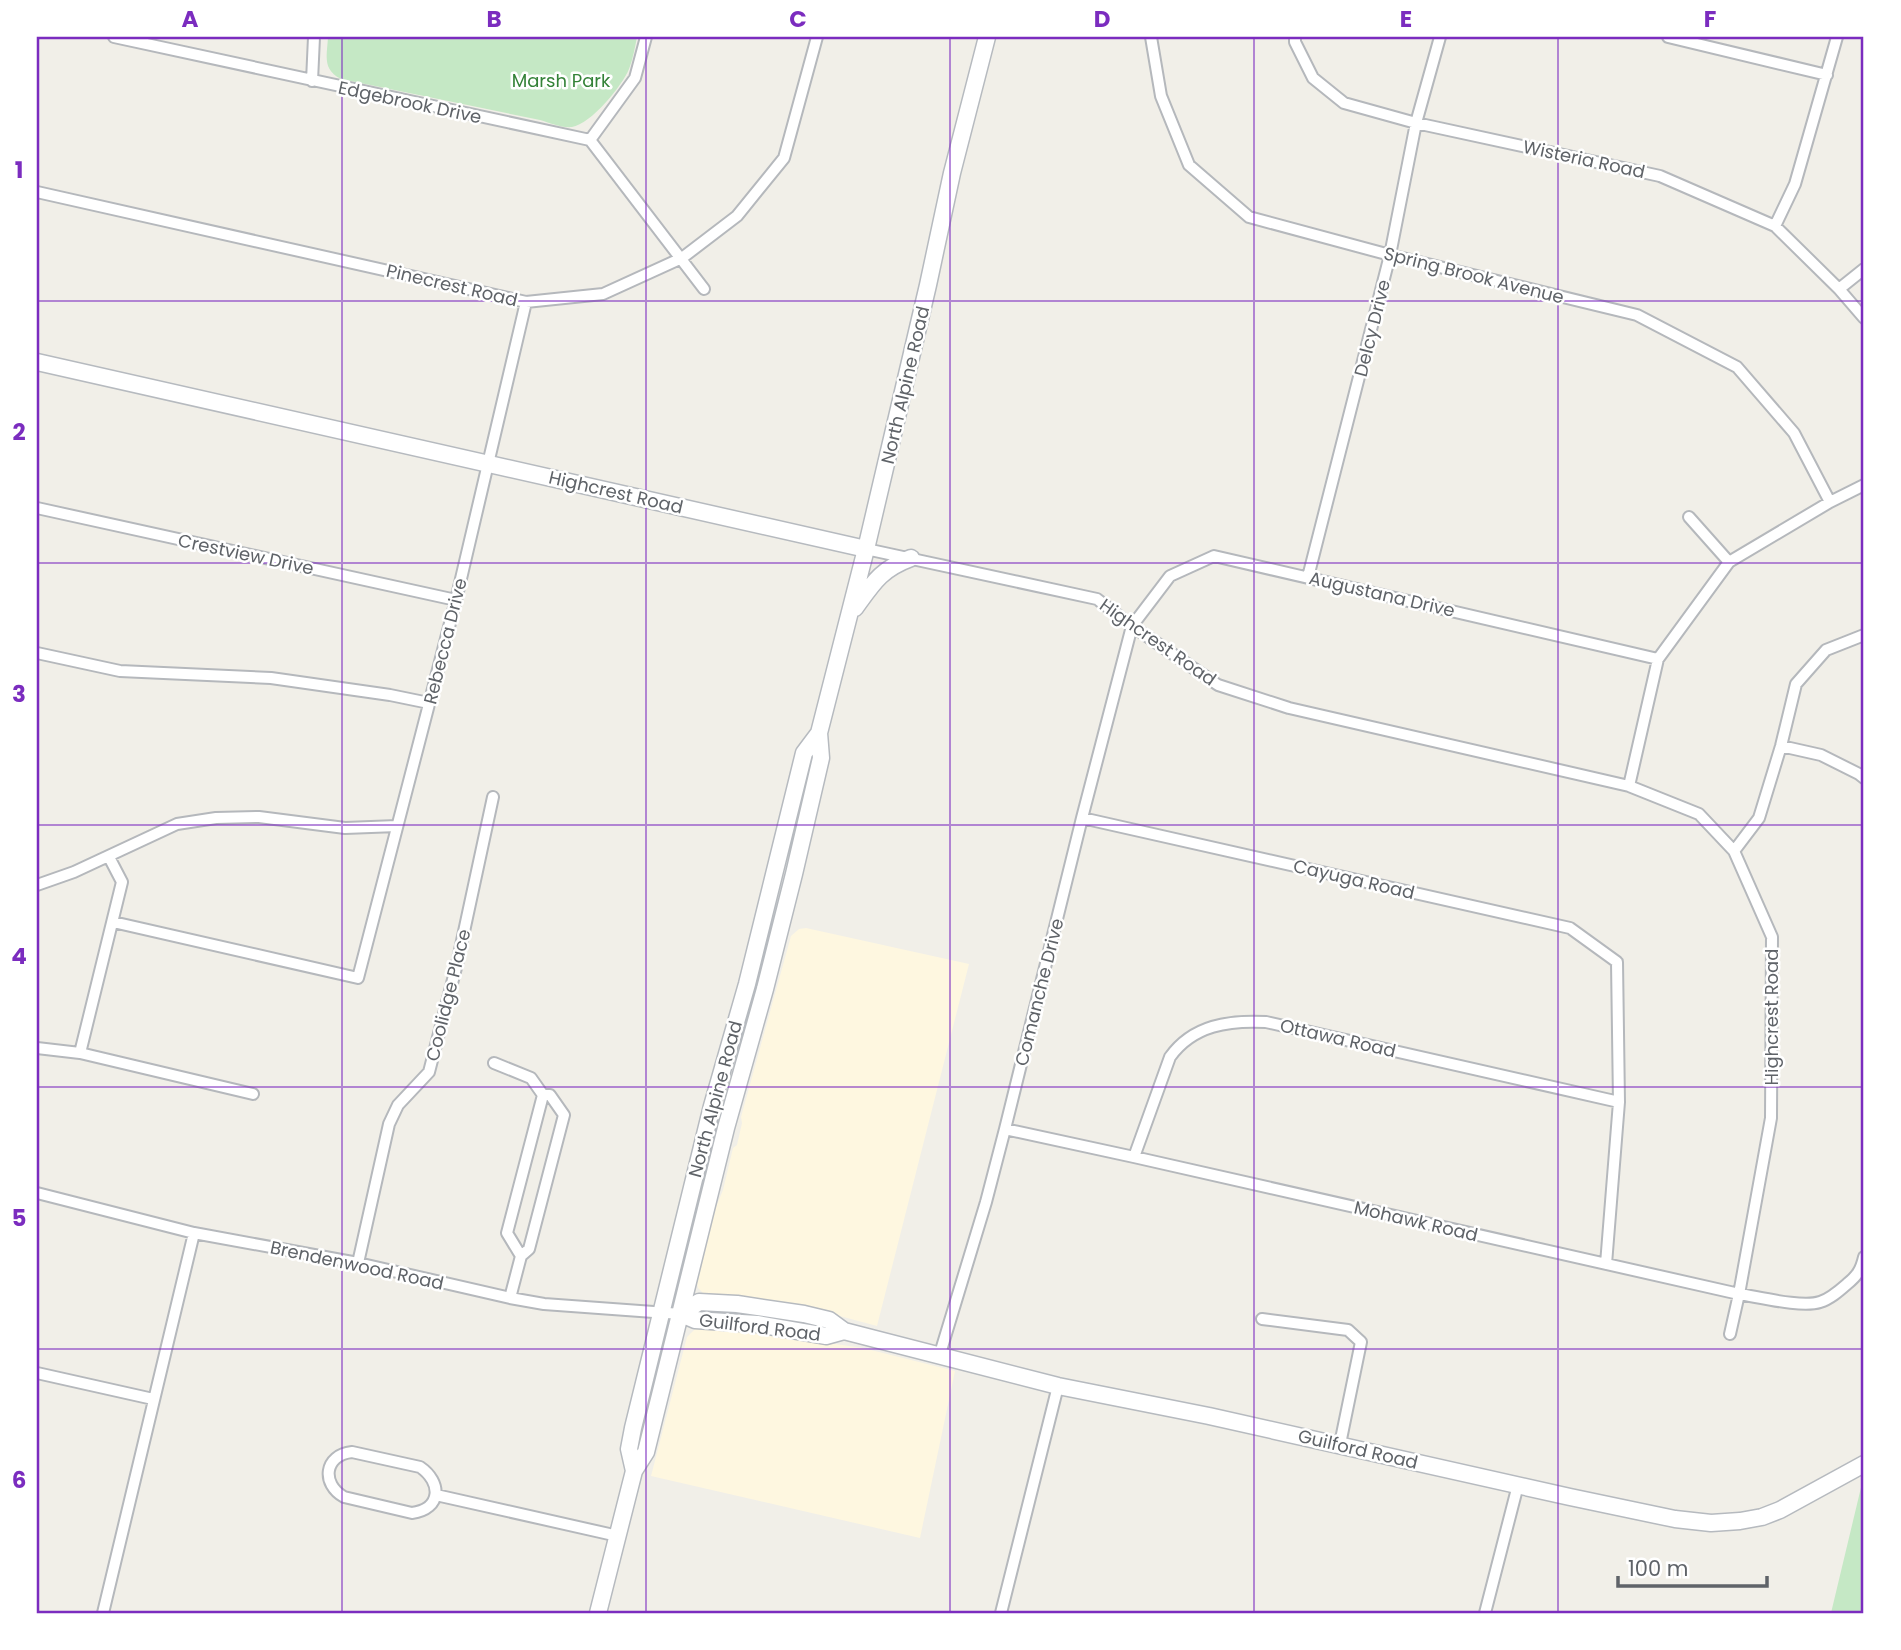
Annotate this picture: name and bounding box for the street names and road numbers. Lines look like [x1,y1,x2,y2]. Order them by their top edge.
street label: Edgebrook Drive [336,75,484,129]
street label: Wisteria Road [1521,134,1647,184]
street label: Spring Brook Avenue [1381,241,1567,309]
street label: Pinecrest Road [384,258,520,312]
street label: Delcy Drive [1348,277,1396,379]
street label: North Alpine Road [875,304,935,466]
street label: Highcrest Road [546,464,686,520]
street label: Crestview Drive [176,527,316,581]
street label: Augustana Drive [1307,565,1457,623]
street label: Rebecca Drive [417,575,473,707]
street label: Highcrest Road [1095,592,1221,692]
street label: Cayuga Road [1291,853,1417,905]
street label: Comanche Drive [1009,916,1069,1068]
street label: Coolidge Place [420,926,476,1064]
street label: Highcrest Road [1759,949,1784,1085]
street label: Ottawa Road [1278,1013,1398,1063]
street label: North Alpine Road [682,1018,748,1180]
street label: Mohawk Road [1352,1195,1480,1247]
street label: Brendenwood Road [268,1234,446,1296]
street label: Guilford Road [698,1307,822,1347]
street label: Guilford Road [1296,1423,1420,1475]

